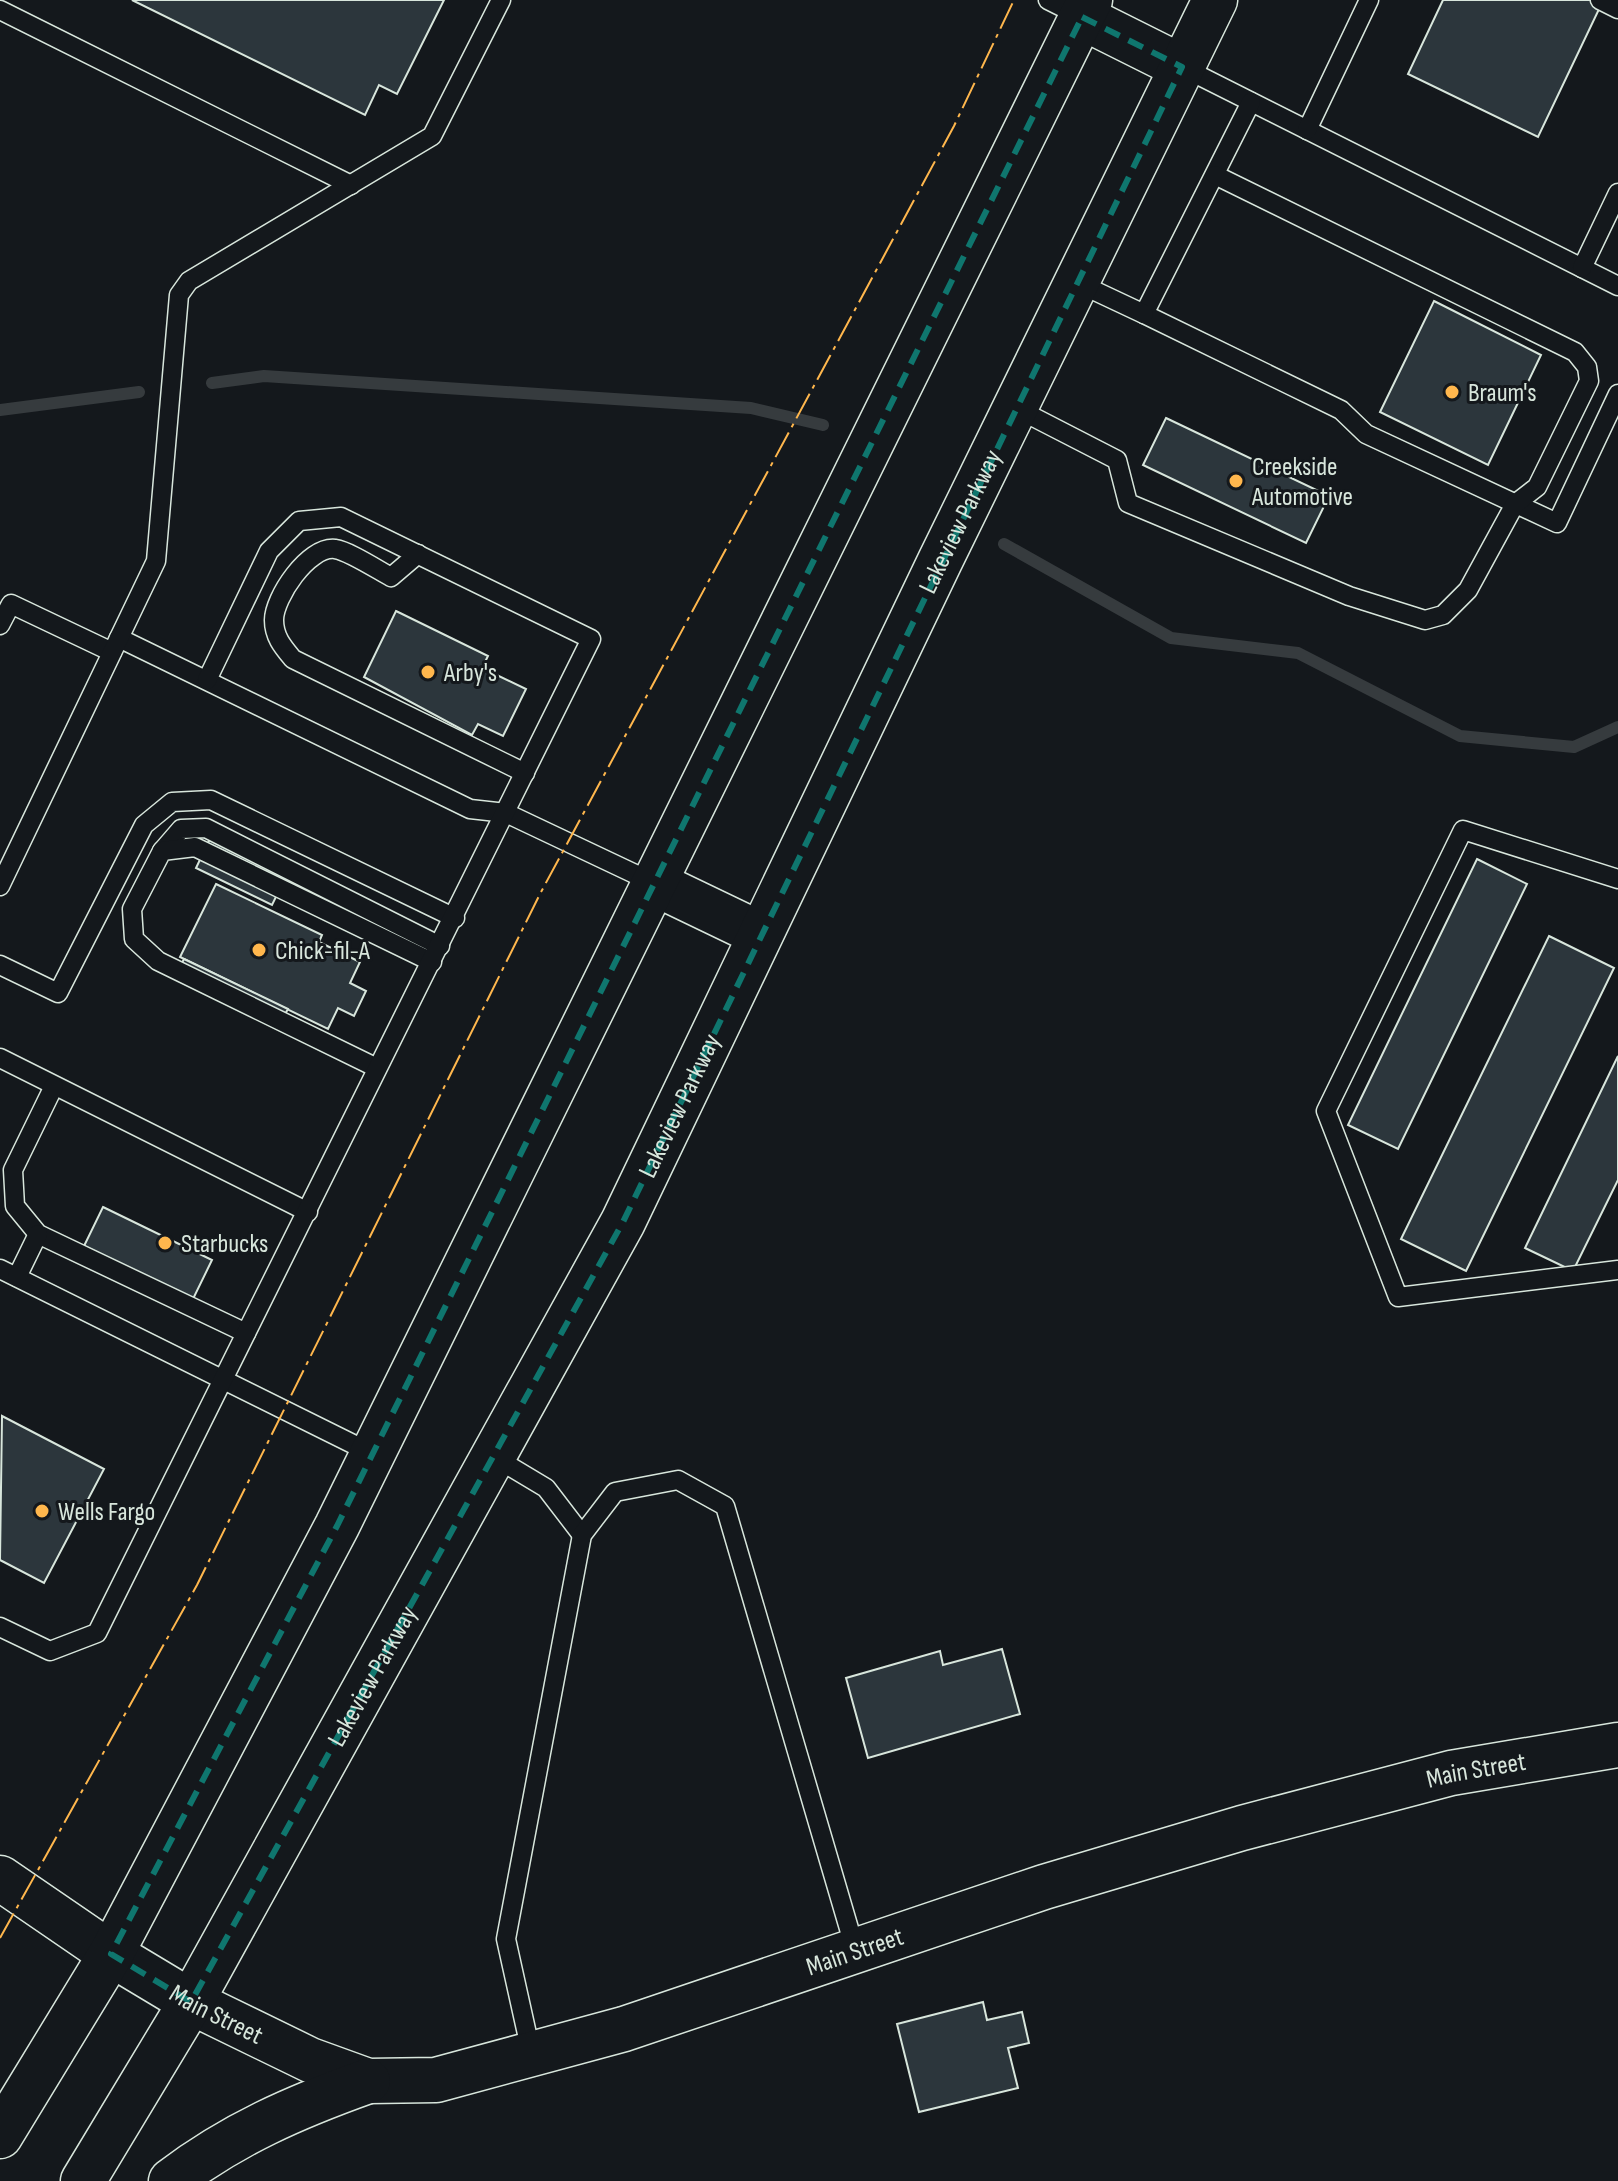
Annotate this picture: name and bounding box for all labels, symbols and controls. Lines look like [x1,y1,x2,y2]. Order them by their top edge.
place label: Braum's [1468,378,1537,409]
marker: Braum's [1443,383,1461,401]
street label: Lakeview Parkway [913,445,1009,599]
place label: Creekside Automotive [1251,452,1353,513]
marker: Creekside Automotive [1227,472,1245,490]
place label: Arby's [443,658,497,689]
marker: Arby's [419,663,437,681]
place label: Chick-fil-A [275,936,371,967]
marker: Chick-fil-A [250,941,268,959]
street label: Lakeview Parkway [633,1029,728,1183]
place label: Starbucks [181,1229,268,1260]
marker: Starbucks [156,1234,174,1252]
place label: Wells Fargo [58,1497,155,1528]
marker: Wells Fargo [33,1502,51,1520]
street label: Lakeview Parkway [322,1601,424,1752]
street label: Main Street [1423,1747,1528,1796]
street label: Main Street [802,1922,908,1983]
street label: Main Street [163,1979,268,2052]

